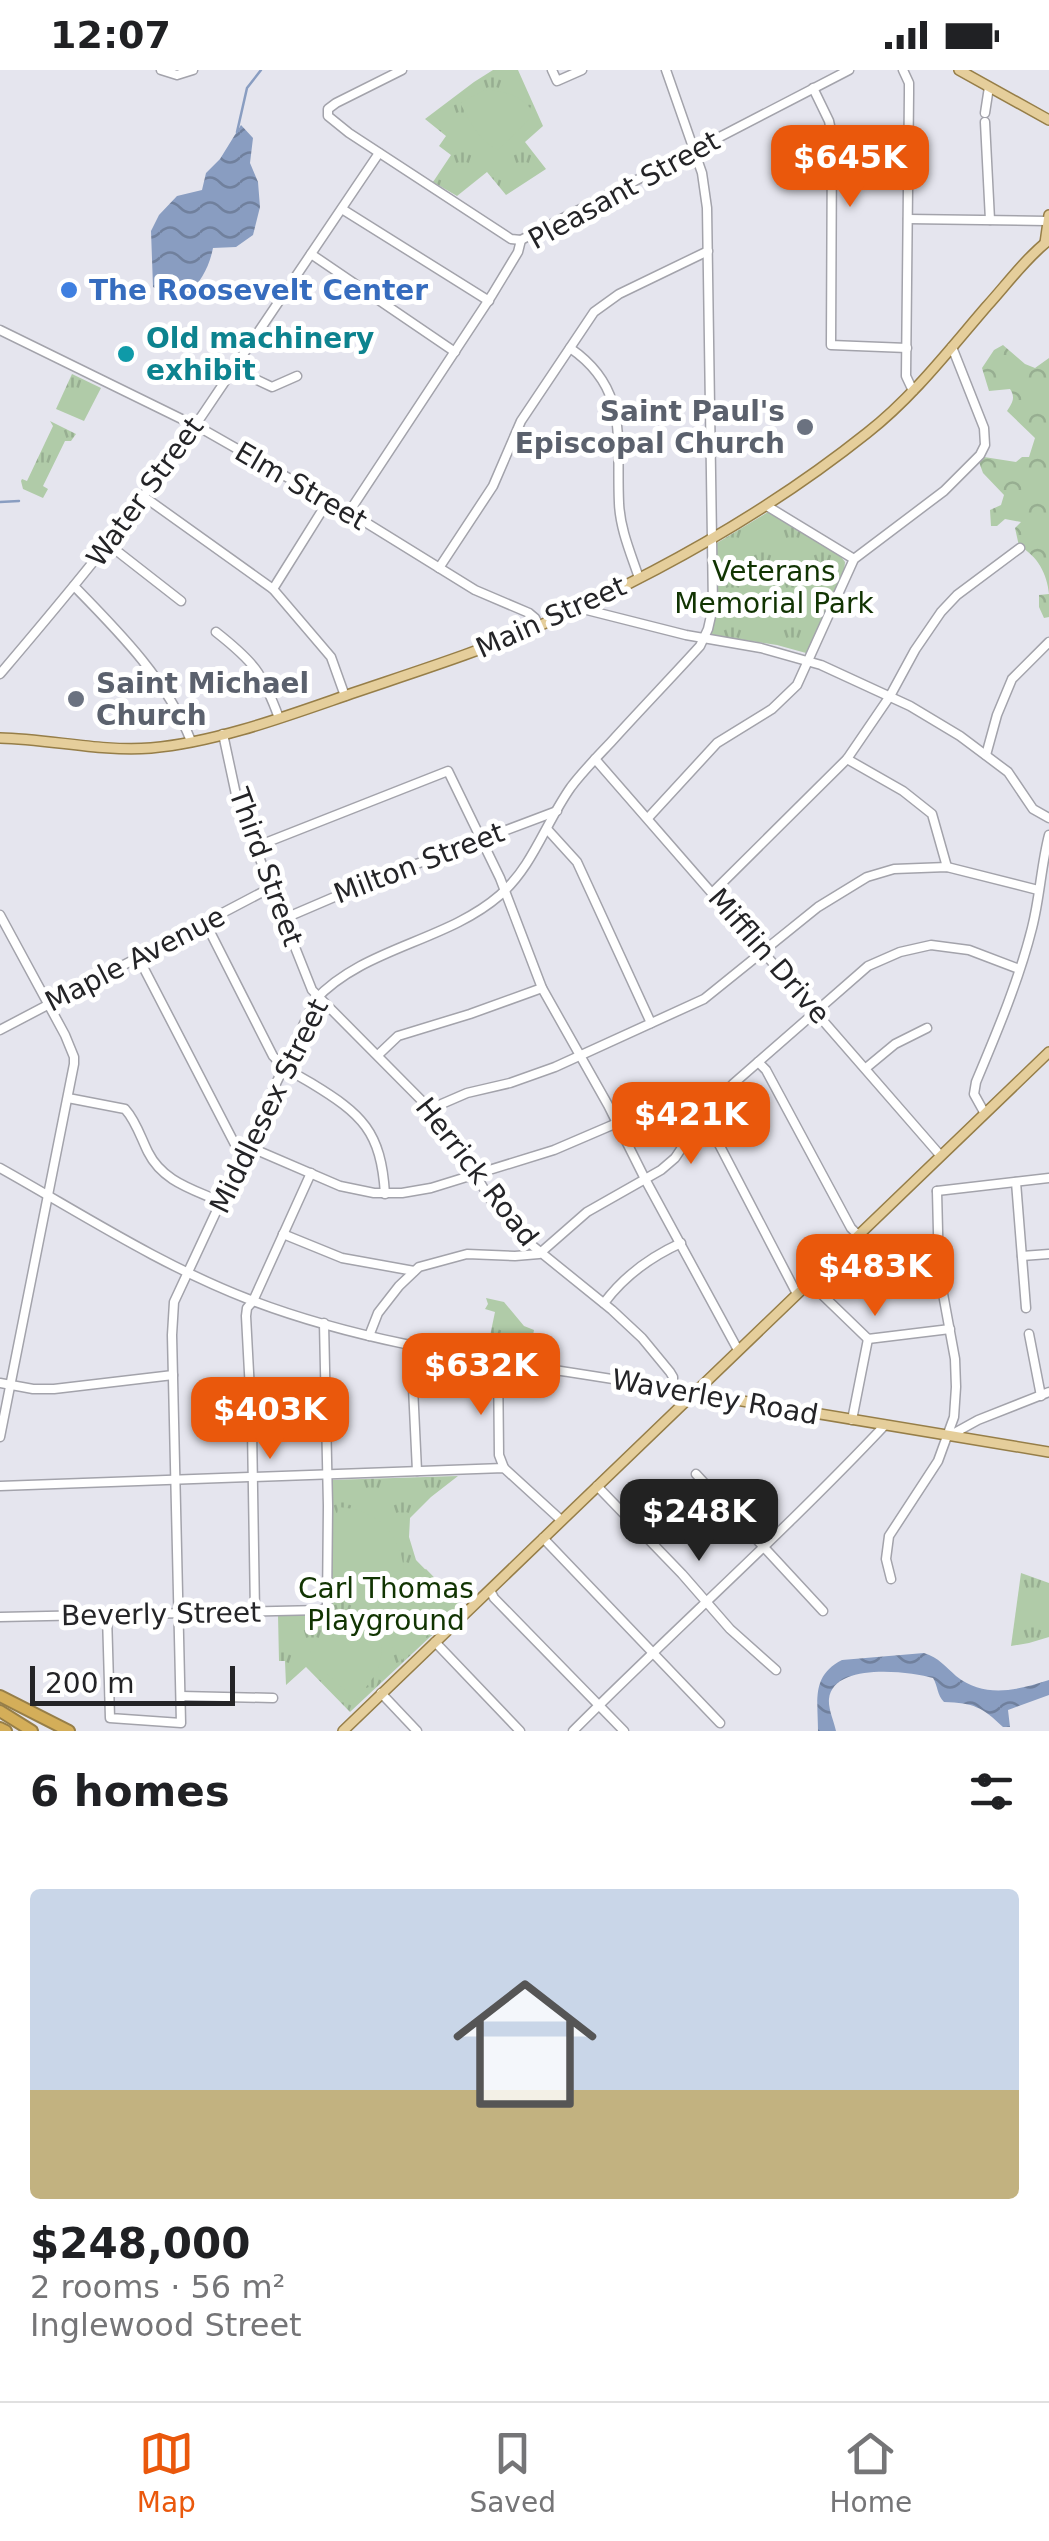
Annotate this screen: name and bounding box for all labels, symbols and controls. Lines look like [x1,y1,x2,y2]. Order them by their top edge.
text: 12:07 [50,13,171,57]
street label: Pleasant Street [523,124,725,256]
pin: $645K [780,125,920,210]
text: $645K [793,138,907,176]
place label: The Roosevelt Center [89,274,428,307]
marker: The Roosevelt Center [58,279,80,301]
place label: Old machinery exhibit [146,322,374,387]
marker: Old machinery exhibit [115,343,137,365]
place label: Saint Paul's Episcopal Church [515,395,785,460]
street label: Water Street [80,411,210,573]
marker: Saint Paul's Episcopal Church [794,416,816,438]
street label: Elm Street [229,435,373,537]
park label: Veterans Memorial Park [674,555,874,620]
street label: Main Street [471,569,631,665]
place label: Saint Michael Church [96,667,309,732]
marker: Saint Michael Church [65,688,87,710]
street label: Third Street [222,783,310,950]
street label: Milton Street [329,815,509,911]
street label: Mifflin Drive [701,882,837,1030]
street label: Maple Avenue [40,900,230,1018]
street label: Middlesex Street [203,993,335,1219]
pin: $421K [621,1082,761,1167]
street label: Herrick Road [409,1091,545,1253]
text: $421K [634,1095,748,1133]
pin: $483K [805,1234,945,1319]
text: $483K [818,1247,932,1285]
pin: $632K [411,1333,551,1418]
text: $632K [424,1346,538,1384]
street label: Waverley Road [609,1363,821,1431]
pin: $403K [200,1377,340,1462]
text: $403K [213,1390,327,1428]
pin: $248K [629,1479,769,1564]
text: $248K [642,1492,756,1530]
park label: Carl Thomas Playground [298,1572,474,1637]
street label: Beverly Street [61,1596,261,1632]
scale bar [30,1661,235,1706]
text: 200 m [45,1667,135,1700]
icon: filters [964,1764,1019,1819]
text: 6 homes [30,1767,230,1816]
icon: home [435,1954,615,2134]
text: $248,000 [30,2219,251,2268]
text: 2 rooms · 56 m² [30,2268,285,2306]
text: Inglewood Street [30,2306,302,2344]
tab: Map [137,2426,196,2519]
tab: Saved [469,2426,556,2519]
tab: Home [830,2426,912,2519]

